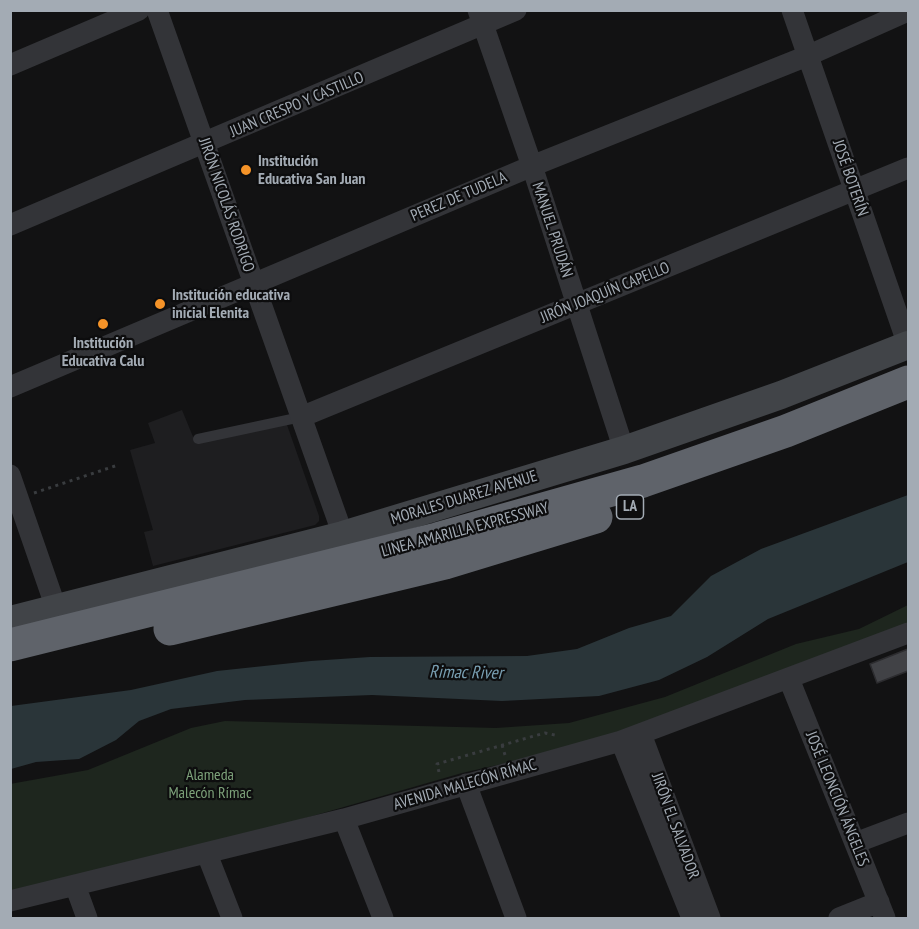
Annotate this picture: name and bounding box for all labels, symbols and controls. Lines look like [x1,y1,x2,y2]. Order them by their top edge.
street label: JUAN CRESPO Y CASTILLO [227,68,367,142]
street label: JIRÓN NICOLÁS RODRIGO [194,135,258,275]
street label: JOSÉ BOTERÍN [828,137,872,219]
place label: Institución Educativa San Juan [258,151,366,189]
marker: Institución Educativa San Juan [239,163,253,177]
street label: PEREZ DE TUDELA [408,168,510,226]
street label: MANUEL PRUDÁN [528,180,576,280]
street label: JIRÓN JOAQUÍN CAPELLO [538,258,672,328]
place label: Institución educativa inicial Elenita [172,285,290,323]
marker: Institución educativa inicial Elenita [153,297,167,311]
marker: Institución Educativa Calu [96,317,110,331]
place label: Institución Educativa Calu [62,333,144,371]
street label: MORALES DUAREZ AVENUE [389,467,539,529]
road number: LA [616,495,644,519]
street label: LINEA AMARILLA EXPRESSWAY [379,498,551,562]
water label: Rimac River [429,662,503,684]
street label: JOSÉ LEONCIÓN ÁNGELES [801,729,873,869]
street label: AVENIDA MALECÓN RÍMAC [391,755,539,815]
park label: Alameda Malecón Rímac [168,765,252,803]
street label: JIRÓN EL SALVADOR [647,770,703,882]

